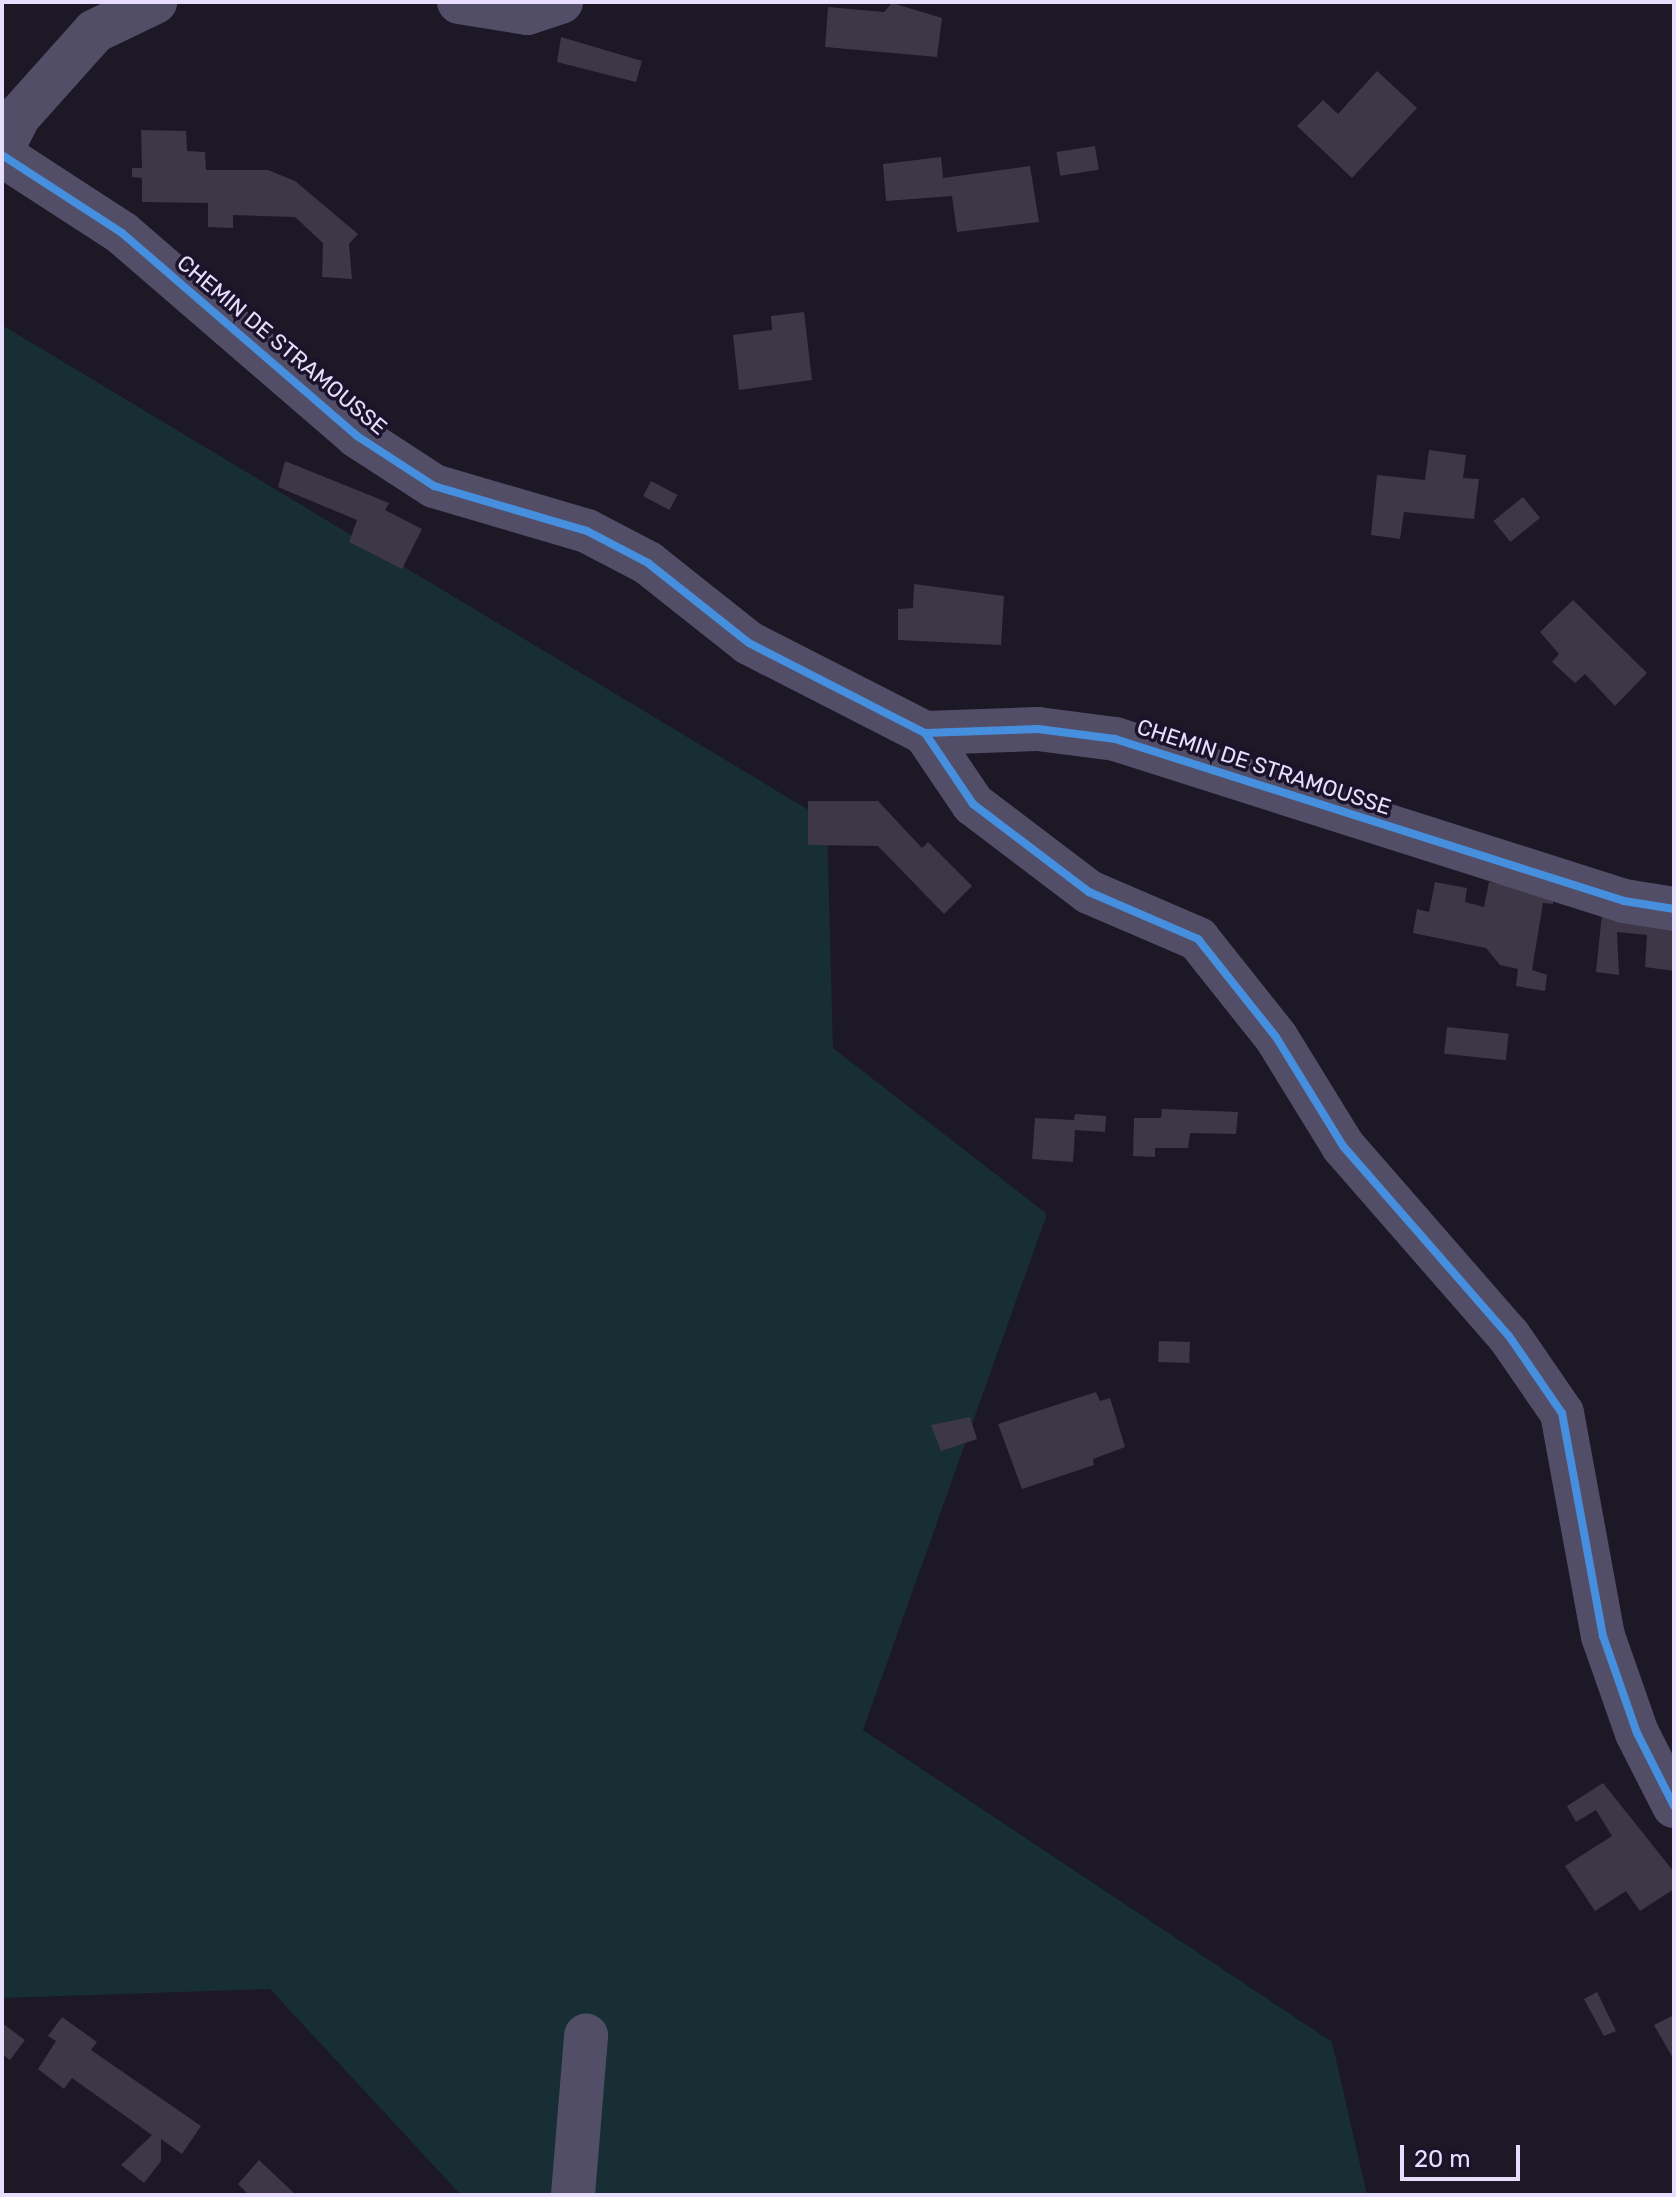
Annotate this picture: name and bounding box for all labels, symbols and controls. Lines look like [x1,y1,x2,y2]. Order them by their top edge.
street label: CHEMIN DE STRAMOUSSE [172,250,392,440]
street label: CHEMIN DE STRAMOUSSE [1134,713,1394,821]
scale bar [1404,2129,1524,2179]
text: 20 m [1414,2145,1471,2173]

